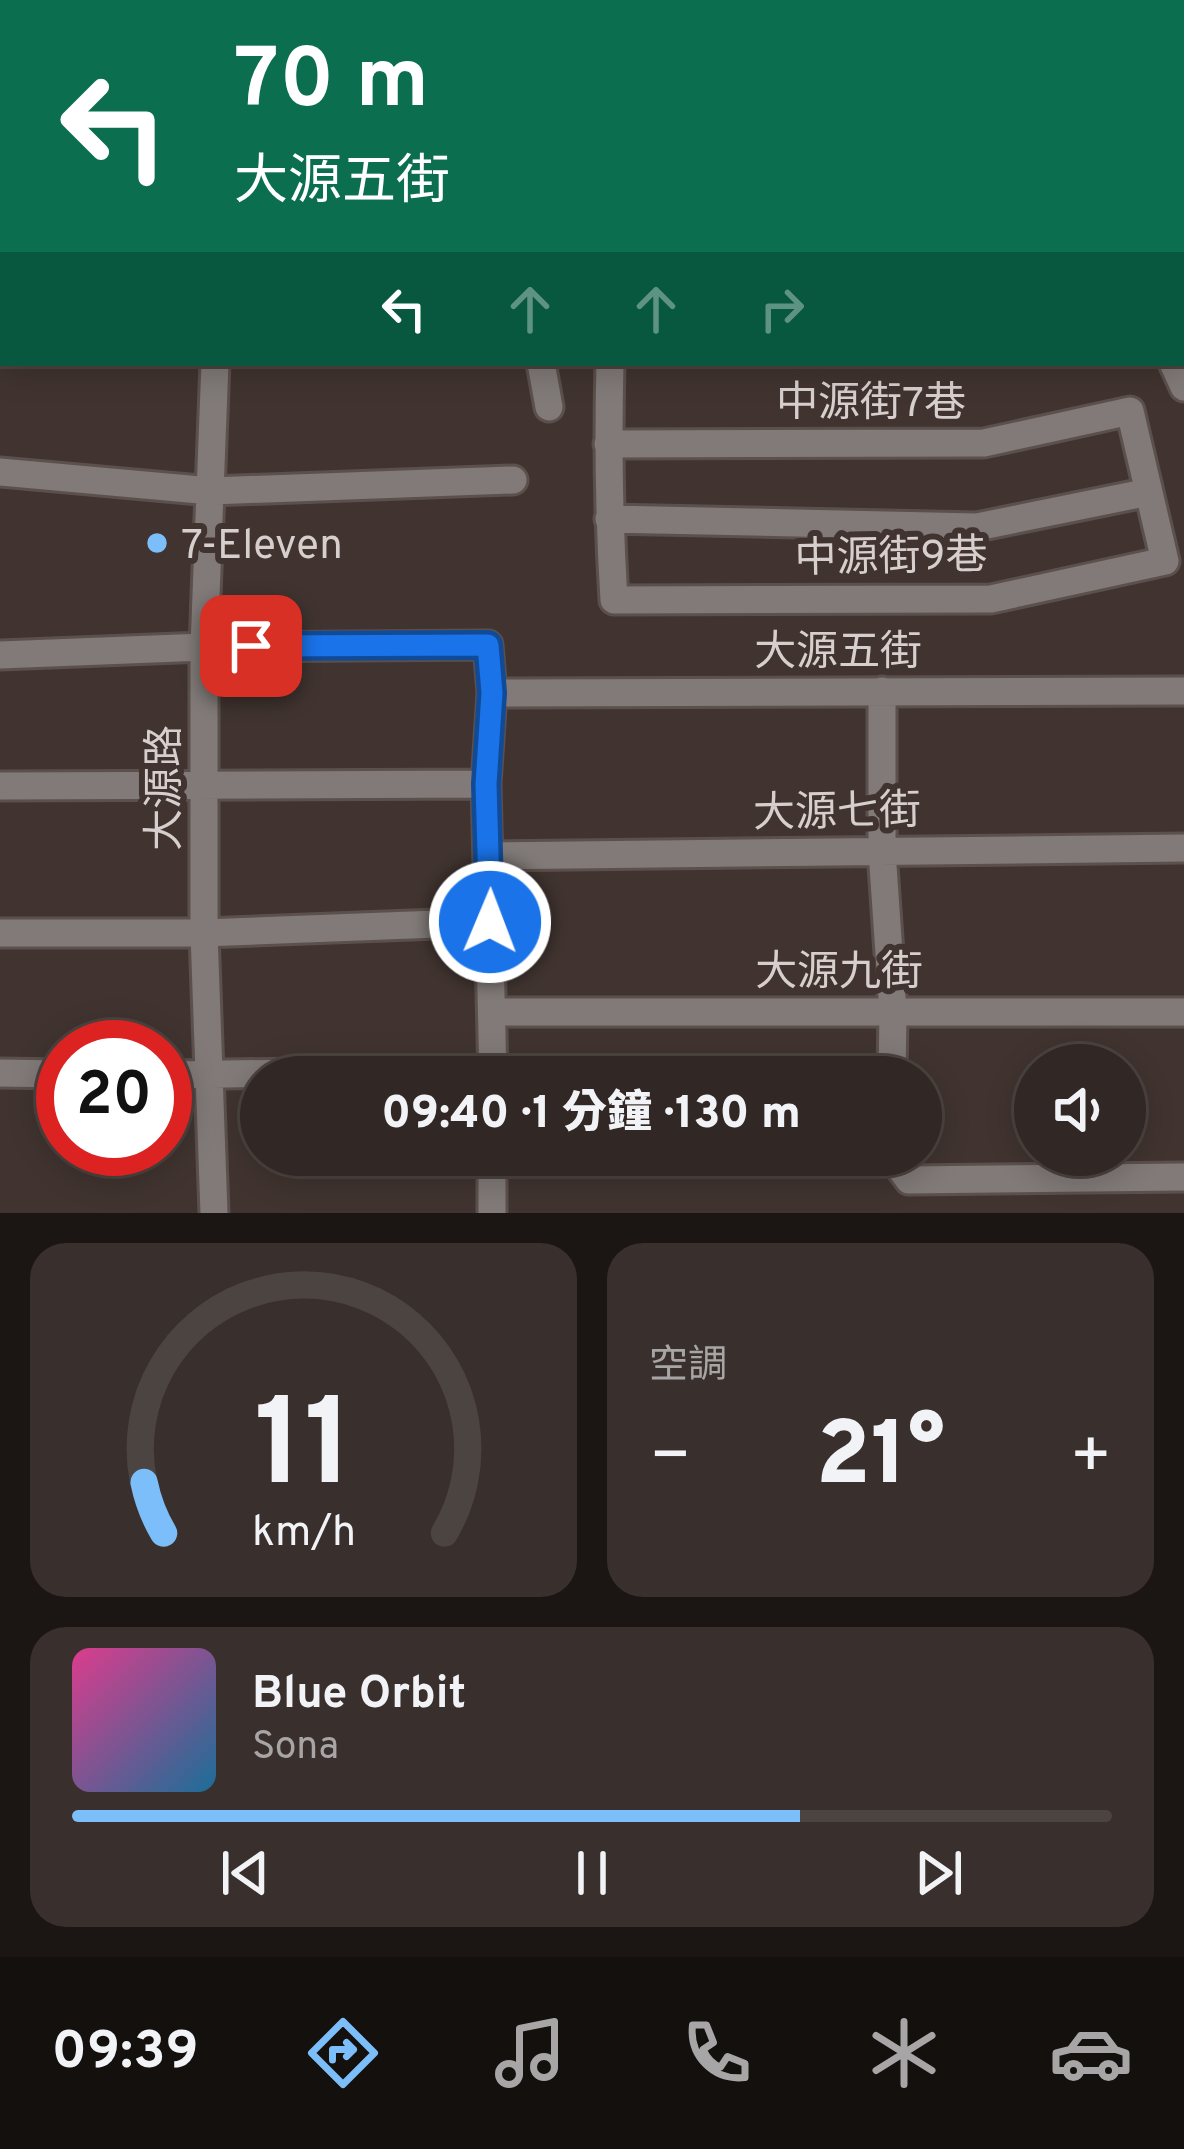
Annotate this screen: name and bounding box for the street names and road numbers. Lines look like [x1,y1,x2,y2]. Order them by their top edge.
street label: 中源街7巷 [776,379,966,432]
street label: 中源街9巷 [794,531,988,588]
street label: 大源五街 [754,628,922,681]
street label: 大源路 [141,725,194,851]
street label: 大源七街 [753,787,922,842]
street label: 大源九街 [755,948,923,1001]

